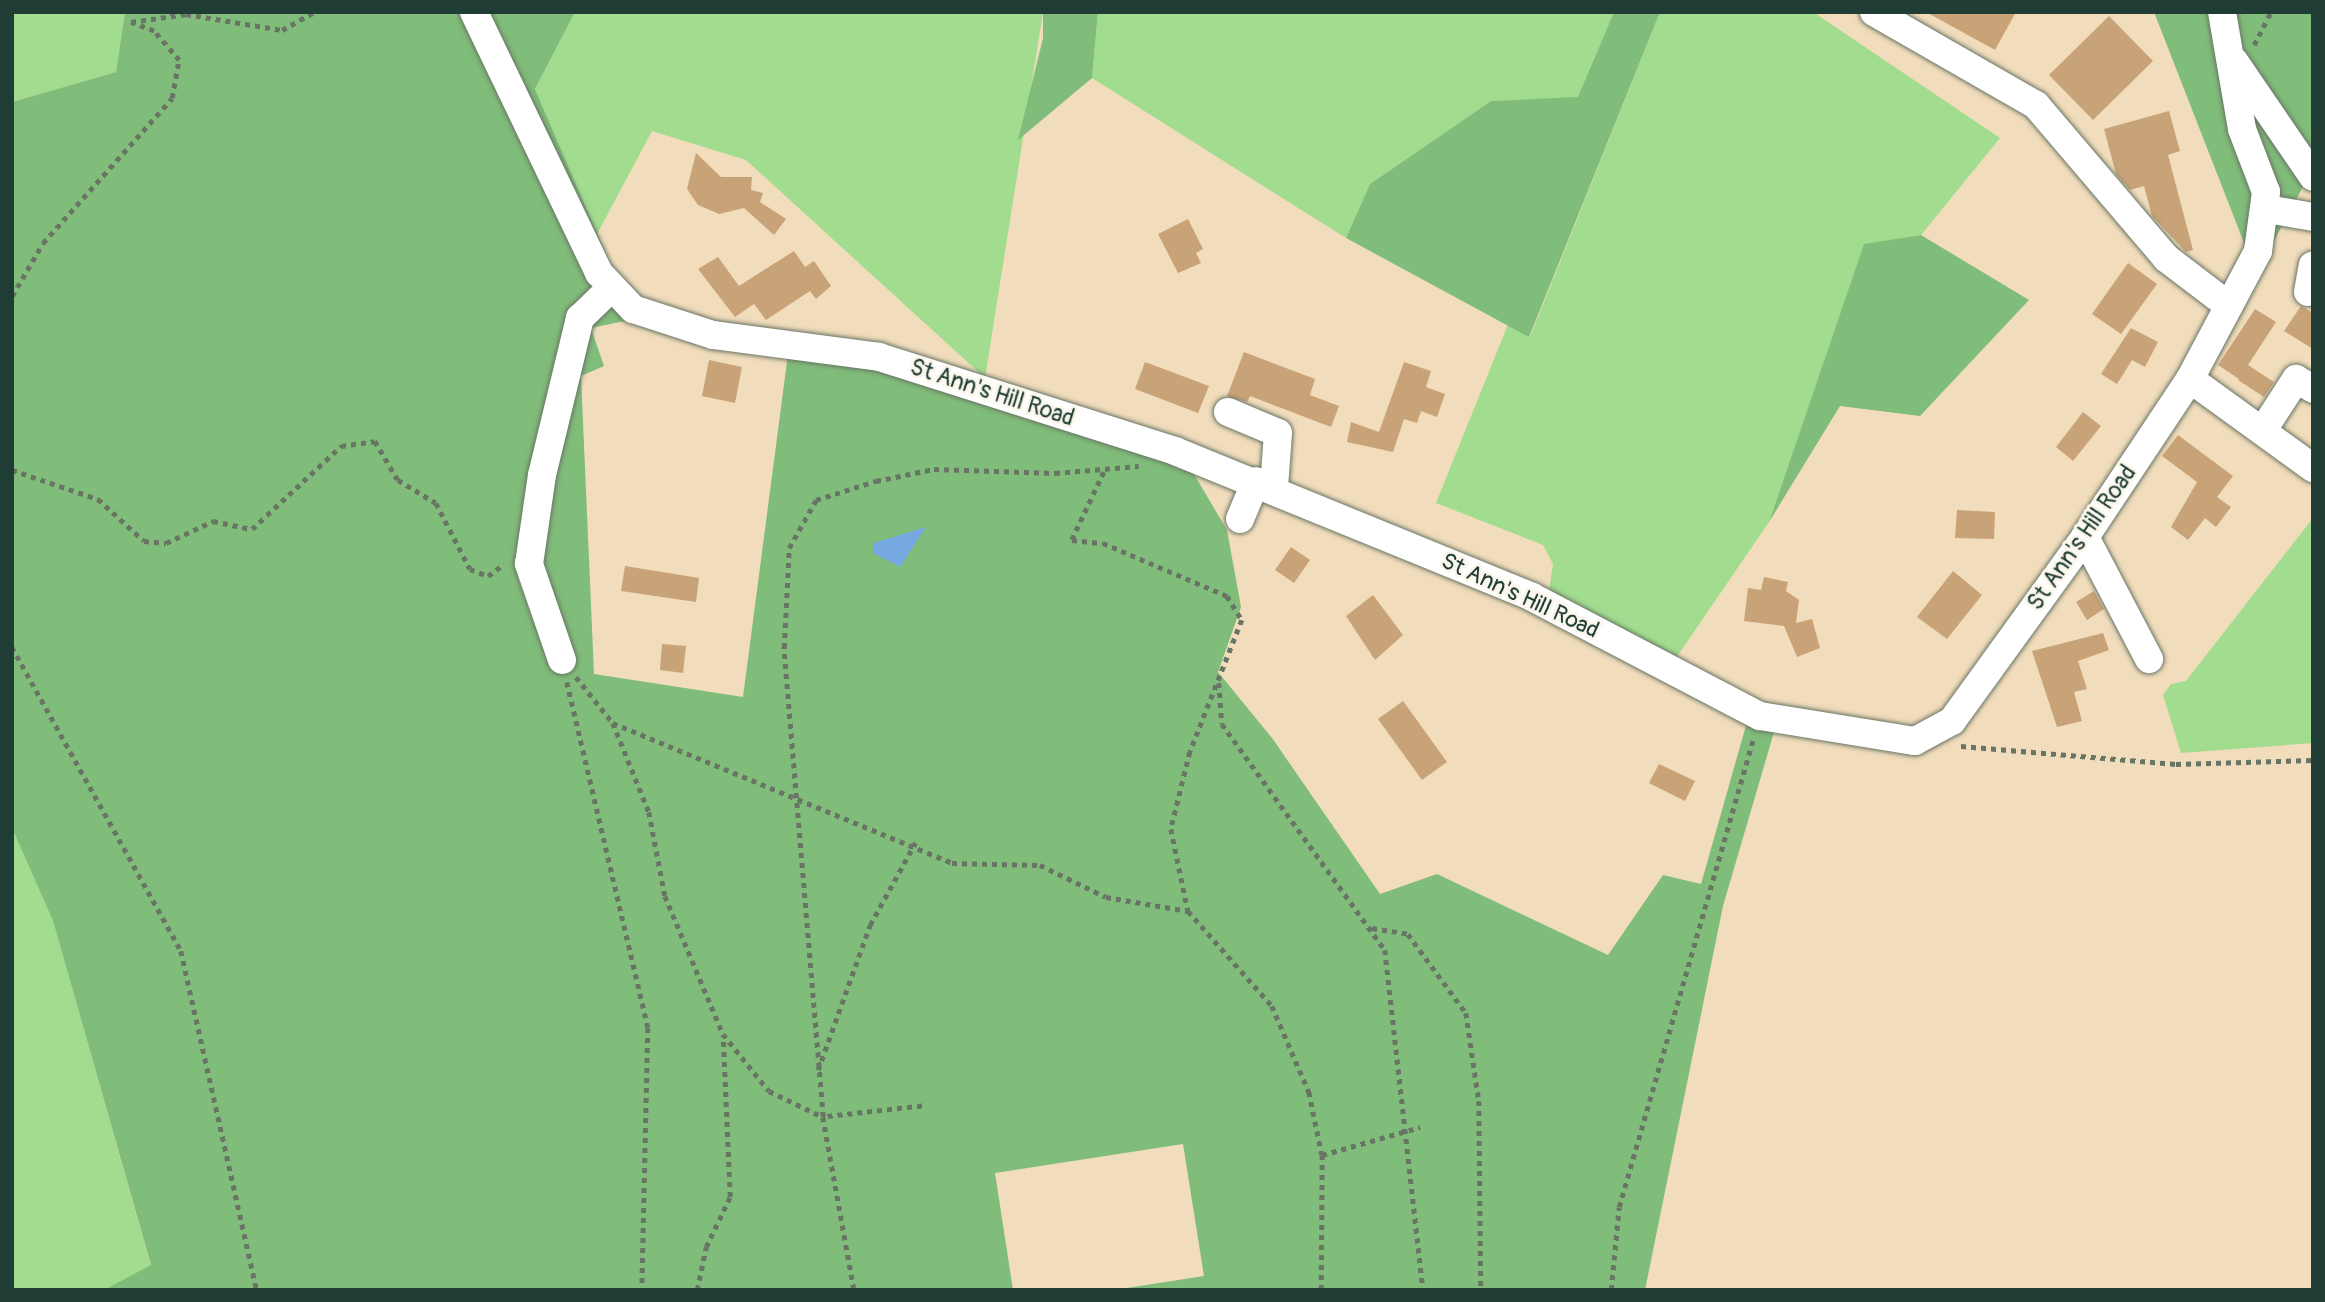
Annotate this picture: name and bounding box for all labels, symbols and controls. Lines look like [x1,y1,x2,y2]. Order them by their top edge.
street label: St Ann's Hill Road [907,354,1077,432]
street label: St Ann's Hill Road [2022,460,2142,616]
street label: St Ann's Hill Road [1437,547,1603,645]

